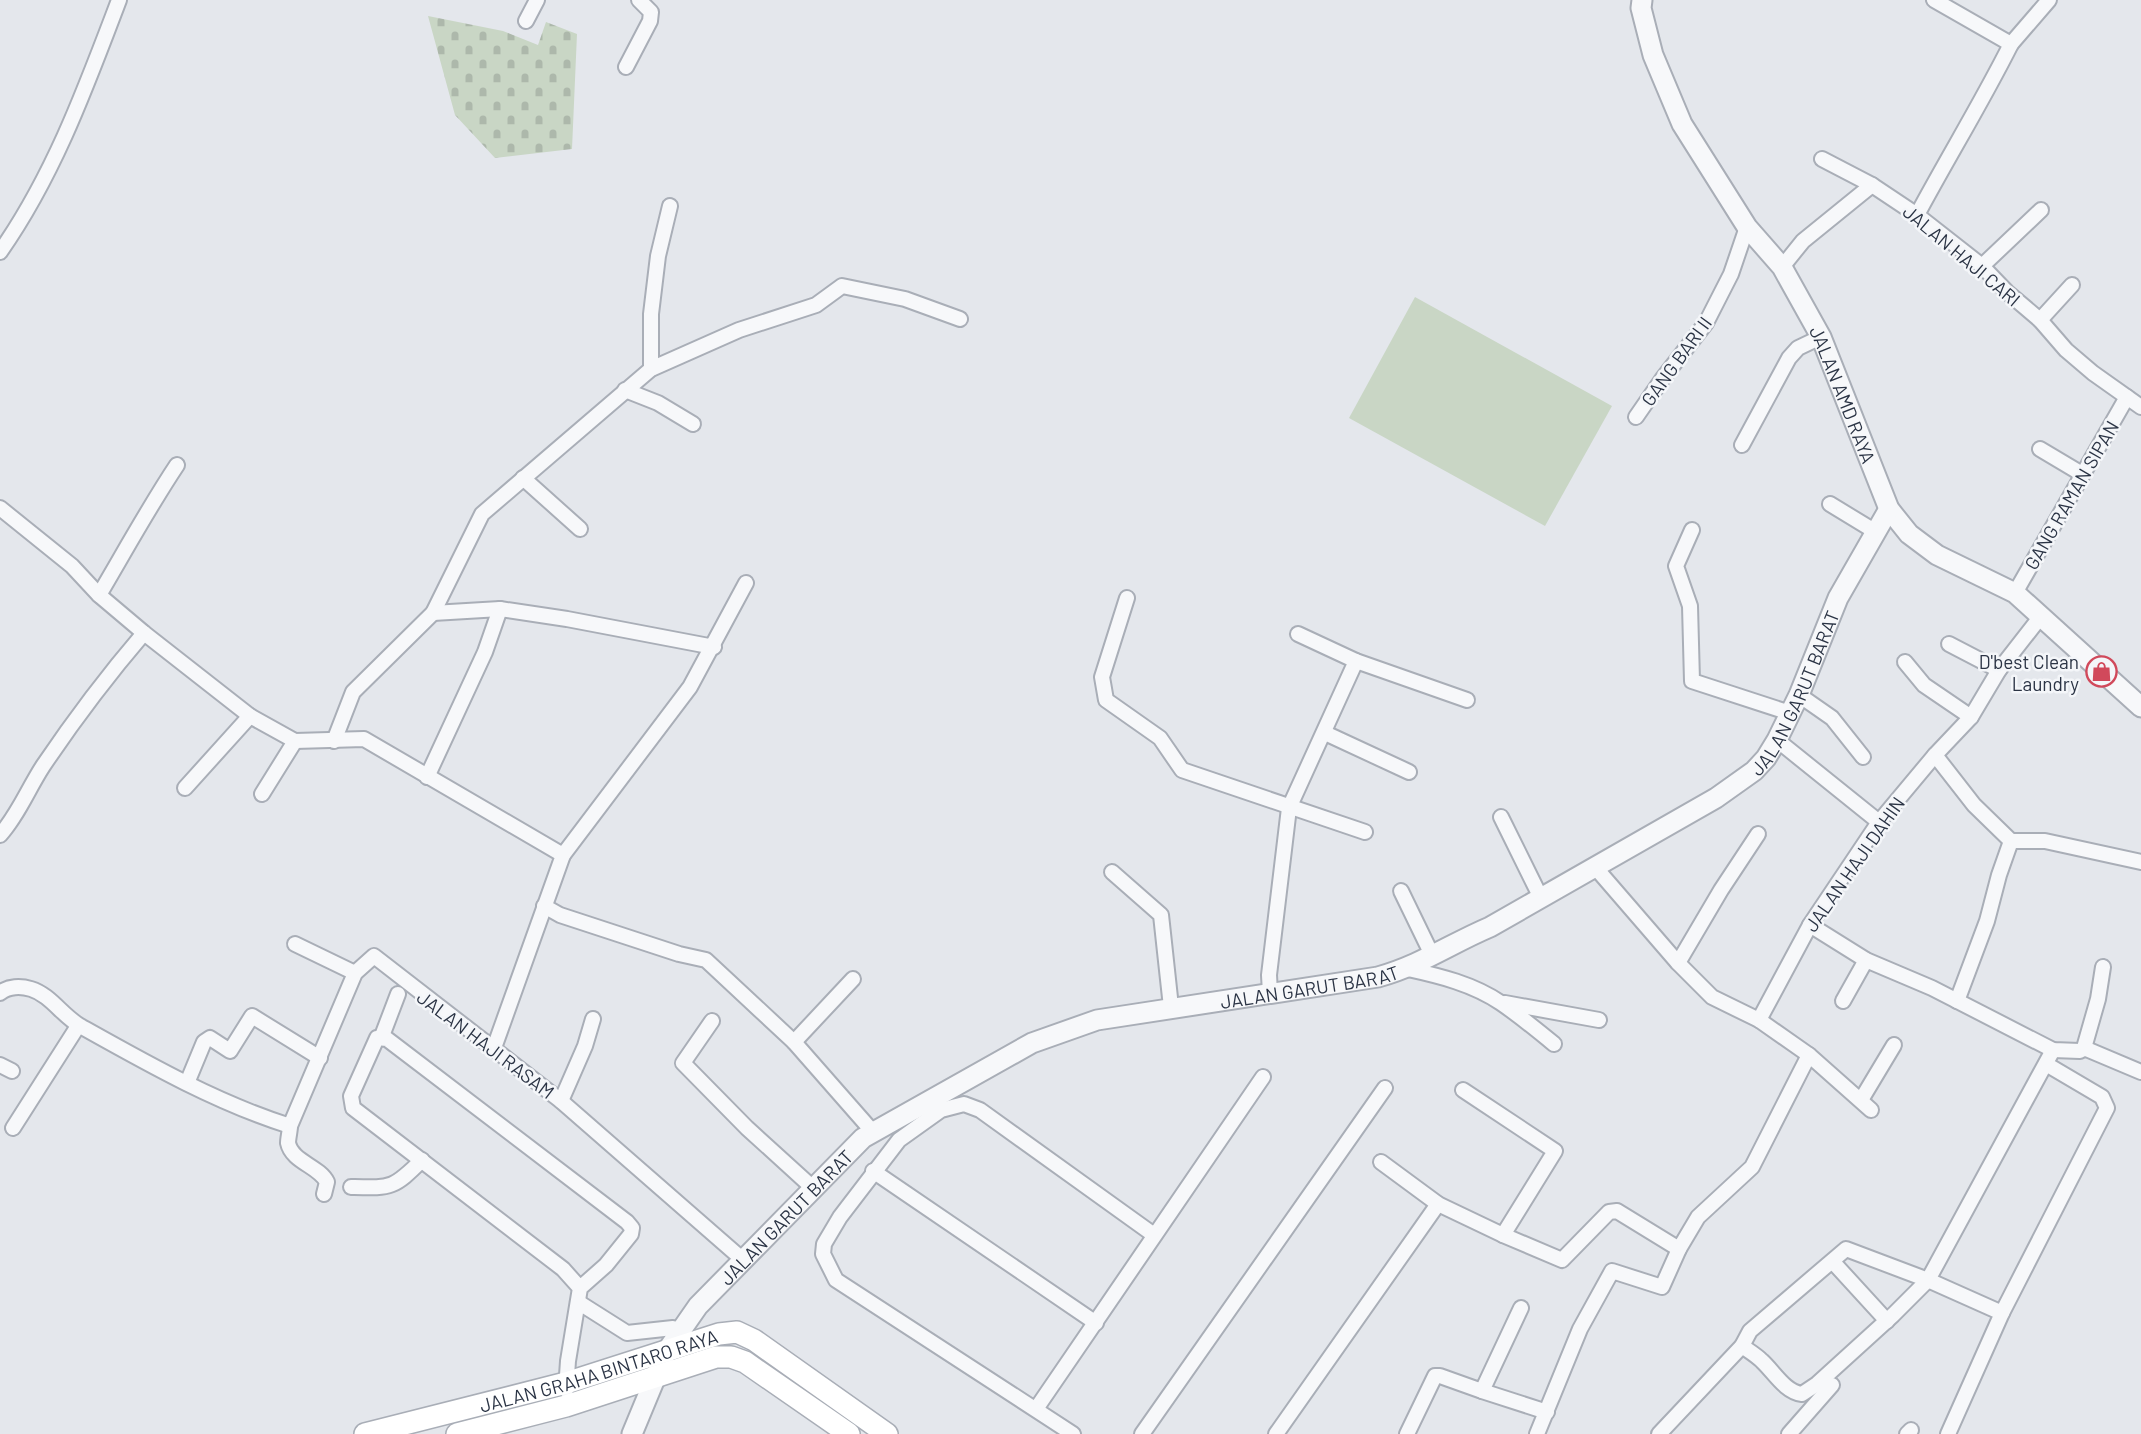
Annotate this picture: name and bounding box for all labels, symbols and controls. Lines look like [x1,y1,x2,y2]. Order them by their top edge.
street label: JALAN HAJI CARI [1899,199,2025,311]
street label: GANG BARI II [1636,312,1716,410]
street label: JALAN AMD RAYA [1805,321,1881,466]
street label: GANG RAMAN SIPAN [2019,416,2123,574]
street label: JALAN GARUT BARAT [1745,607,1843,780]
place label: D'best Clean Laundry [1979,650,2079,695]
shop icon: D'best Clean Laundry [2085,655,2119,689]
street label: JALAN HAJI DAHIN [1799,792,1909,936]
street label: JALAN GARUT BARAT [1219,960,1402,1013]
street label: JALAN HAJI RASAM [413,985,559,1103]
street label: JALAN GARUT BARAT [714,1144,857,1289]
street label: JALAN GRAHA BINTARO RAYA [477,1324,720,1416]

